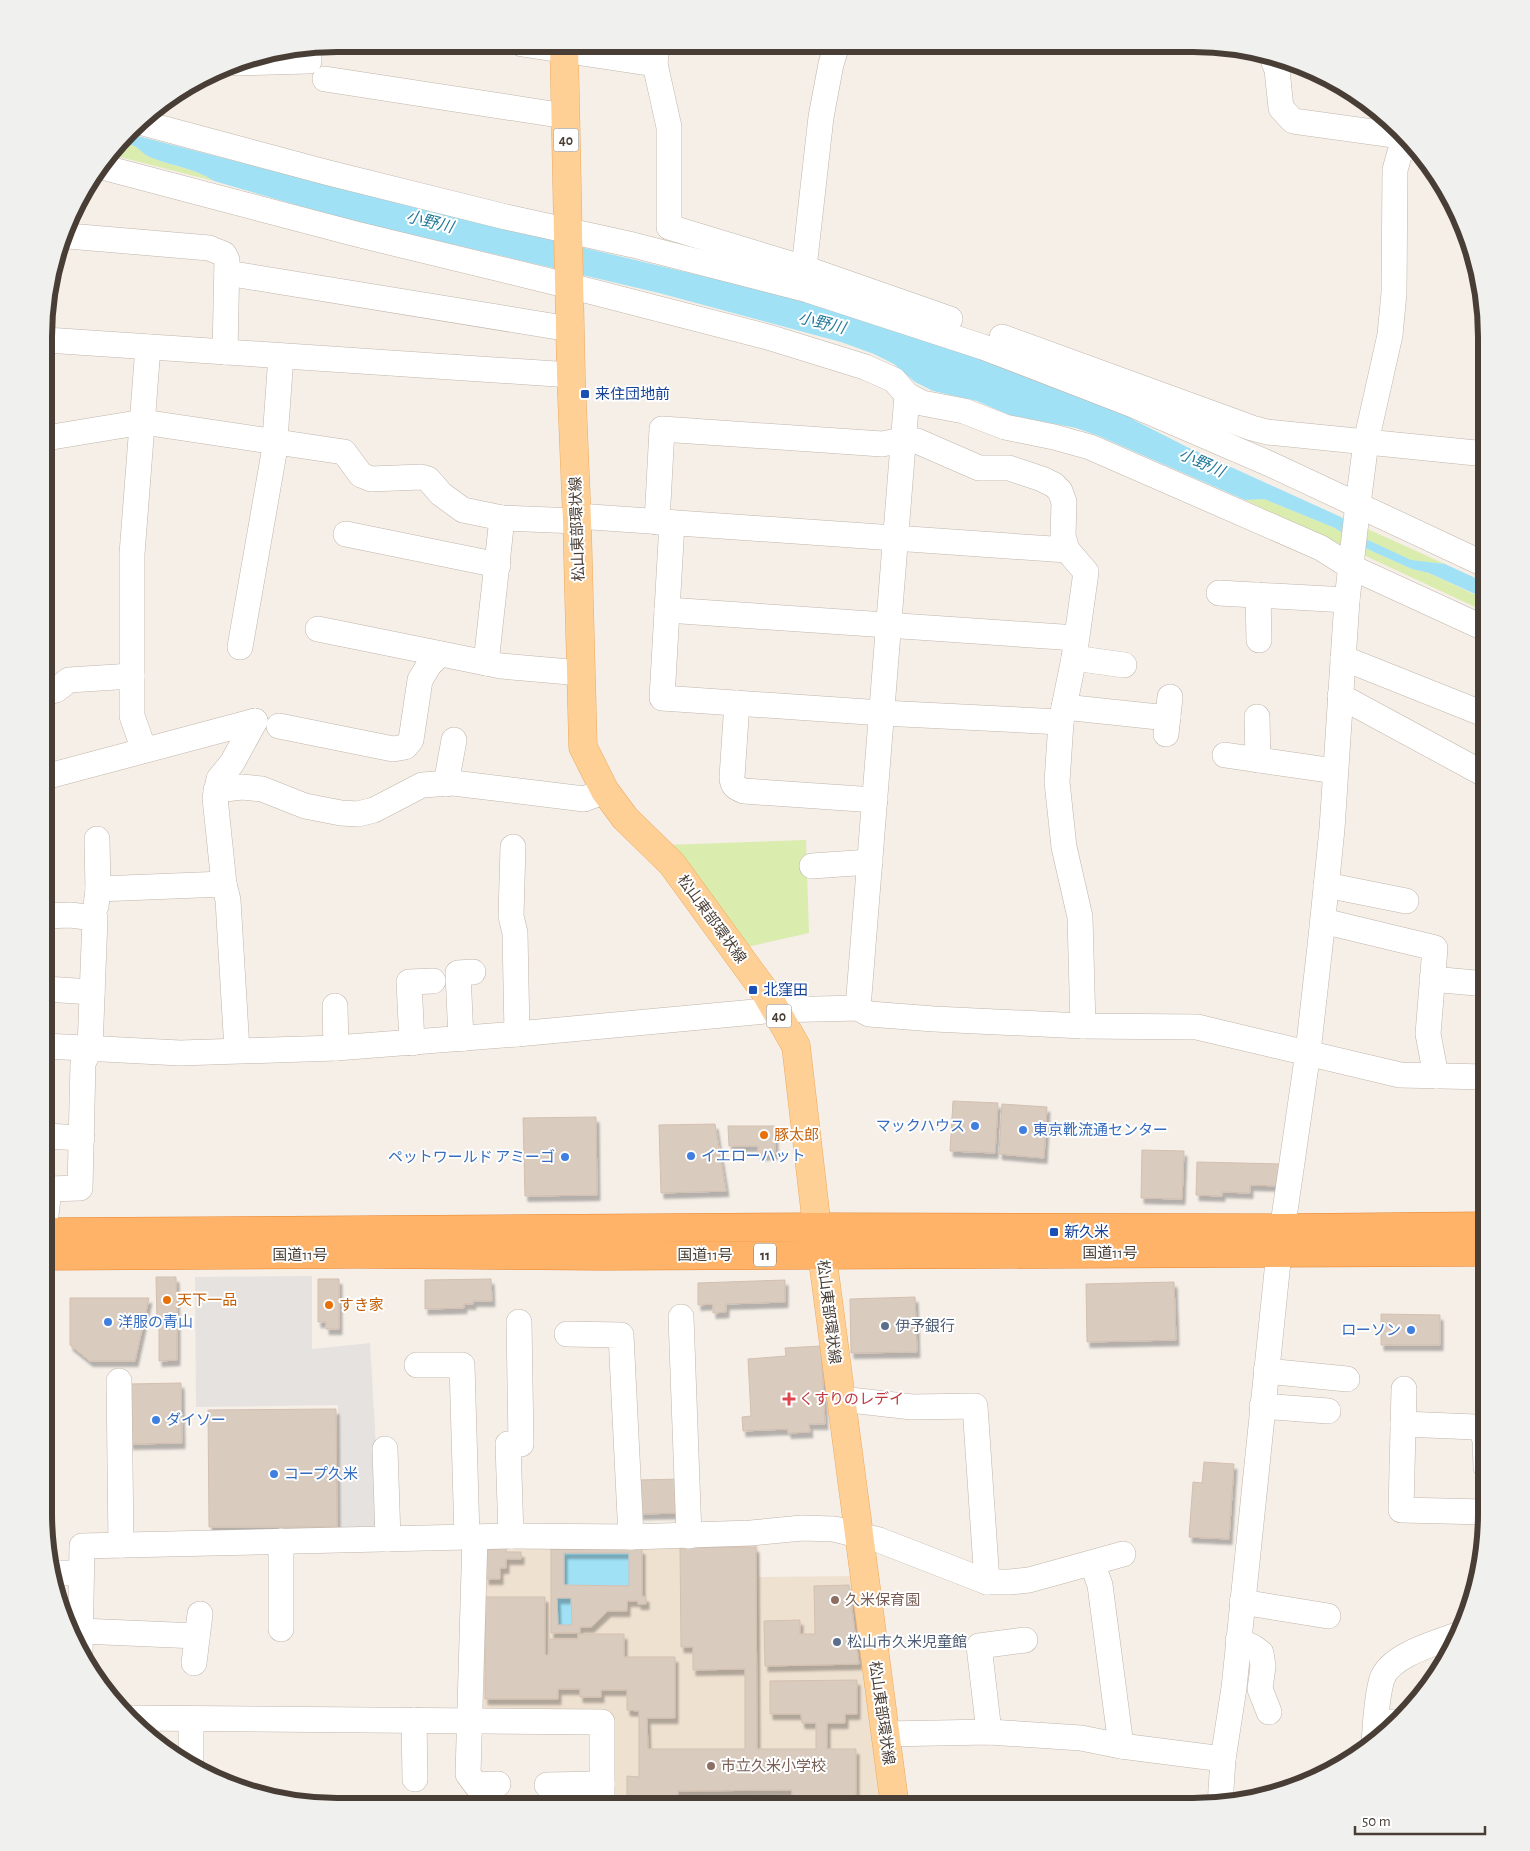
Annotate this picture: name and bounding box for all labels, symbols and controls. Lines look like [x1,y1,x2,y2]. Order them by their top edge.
road number: 40 [554,128,578,152]
water label: 小野川 [405,207,457,236]
water label: 小野川 [797,308,849,337]
place label: 来住団地前 [595,386,670,402]
marker: 来住団地前 [579,388,591,400]
water label: 小野川 [1176,445,1229,481]
street label: 松山東部環状線 [566,476,587,582]
street label: 松山東部環状線 [675,871,750,966]
place label: 北窪田 [763,981,808,998]
marker: 北窪田 [747,984,759,996]
road number: 40 [766,1004,792,1028]
place label: マックハウス [876,1118,965,1134]
marker: マックハウス [969,1120,981,1132]
place label: 東京靴流通センター [1033,1122,1168,1138]
marker: 東京靴流通センター [1017,1124,1029,1136]
place label: 豚太郎 [774,1127,819,1143]
marker: 豚太郎 [758,1129,770,1141]
place label: ペットワールド アミーゴ [388,1149,555,1165]
place label: イエローハット [701,1149,806,1164]
marker: イエローハット [685,1150,697,1162]
marker: ペットワールド アミーゴ [559,1151,571,1163]
place label: 新久米 [1064,1224,1109,1240]
marker: 新久米 [1048,1226,1060,1238]
road number: 11 [754,1244,776,1266]
street label: 国道11号 [1082,1245,1138,1261]
street label: 国道11号 [272,1247,328,1263]
street label: 国道11号 [677,1247,733,1263]
street label: 松山東部環状線 [815,1259,844,1365]
place label: 天下一品 [177,1293,237,1308]
marker: 天下一品 [161,1294,173,1306]
place label: すき家 [339,1297,384,1313]
marker: すき家 [323,1299,335,1311]
place label: 洋服の青山 [118,1314,193,1330]
marker: 洋服の青山 [102,1316,114,1328]
place label: 伊予銀行 [895,1318,955,1334]
marker: 伊予銀行 [879,1320,891,1332]
place label: ローソン [1341,1323,1401,1338]
marker: ローソン [1405,1324,1417,1336]
place label: くすりのレデイ [799,1391,904,1407]
marker: くすりのレデイ [783,1393,795,1405]
place label: ダイソー [166,1412,226,1428]
marker: ダイソー [150,1414,162,1426]
place label: コープ久米 [284,1466,358,1482]
marker: コープ久米 [268,1468,280,1480]
place label: 久米保育園 [845,1592,920,1608]
marker: 久米保育園 [829,1594,841,1606]
place label: 松山市久米児童館 [847,1634,967,1650]
marker: 松山市久米児童館 [831,1636,843,1648]
street label: 松山東部環状線 [867,1660,898,1766]
place label: 市立久米小学校 [721,1758,826,1774]
marker: 市立久米小学校 [705,1760,717,1772]
scale bar [1355,1804,1485,1836]
text: 50 m [1362,1814,1391,1829]

